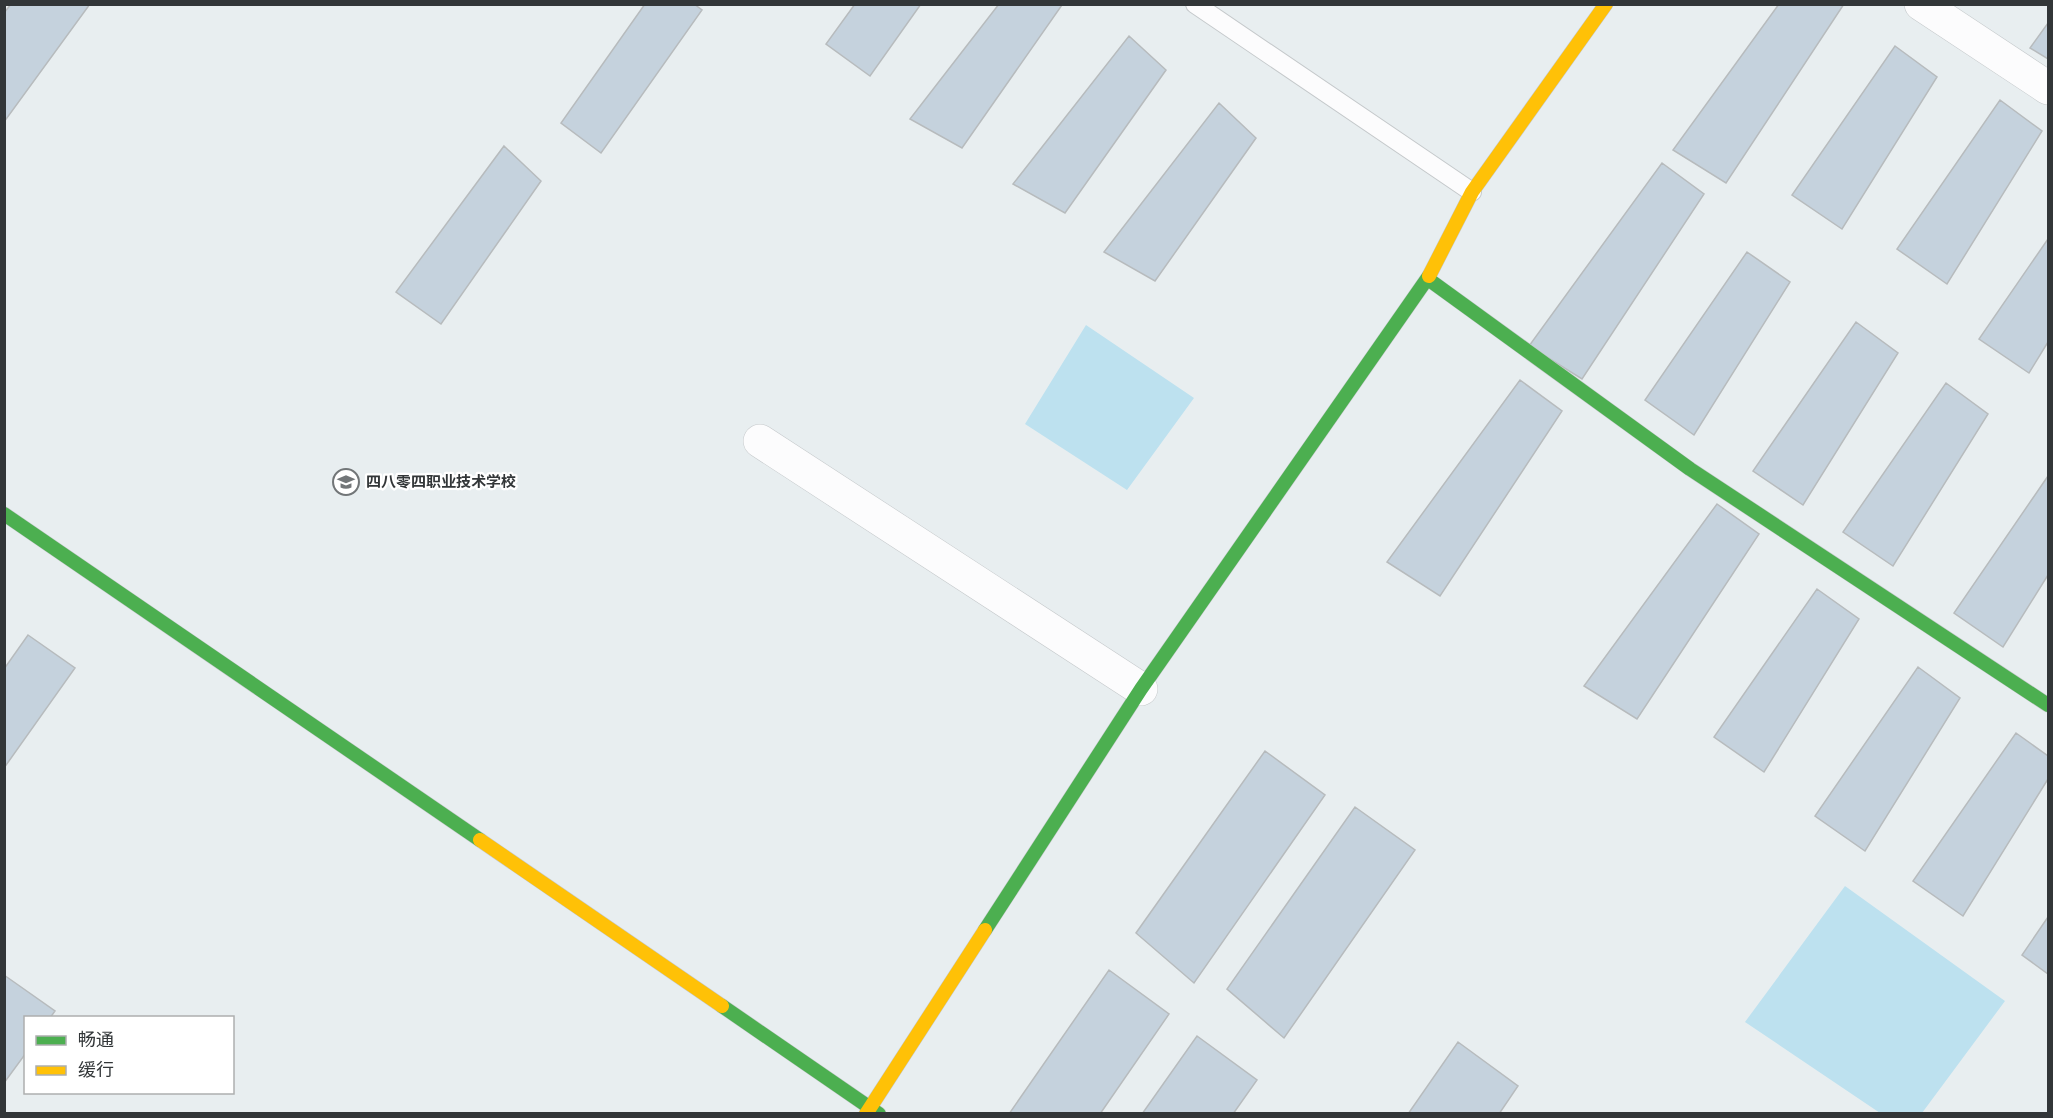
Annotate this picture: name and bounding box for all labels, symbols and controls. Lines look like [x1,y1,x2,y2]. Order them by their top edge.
school or university icon: 四八零四职业技术学校 [331,467,361,497]
place label: 四八零四职业技术学校 [366,473,516,491]
legend [24,1016,234,1094]
text: 畅通 [78,1029,114,1050]
text: 缓行 [78,1059,114,1080]

